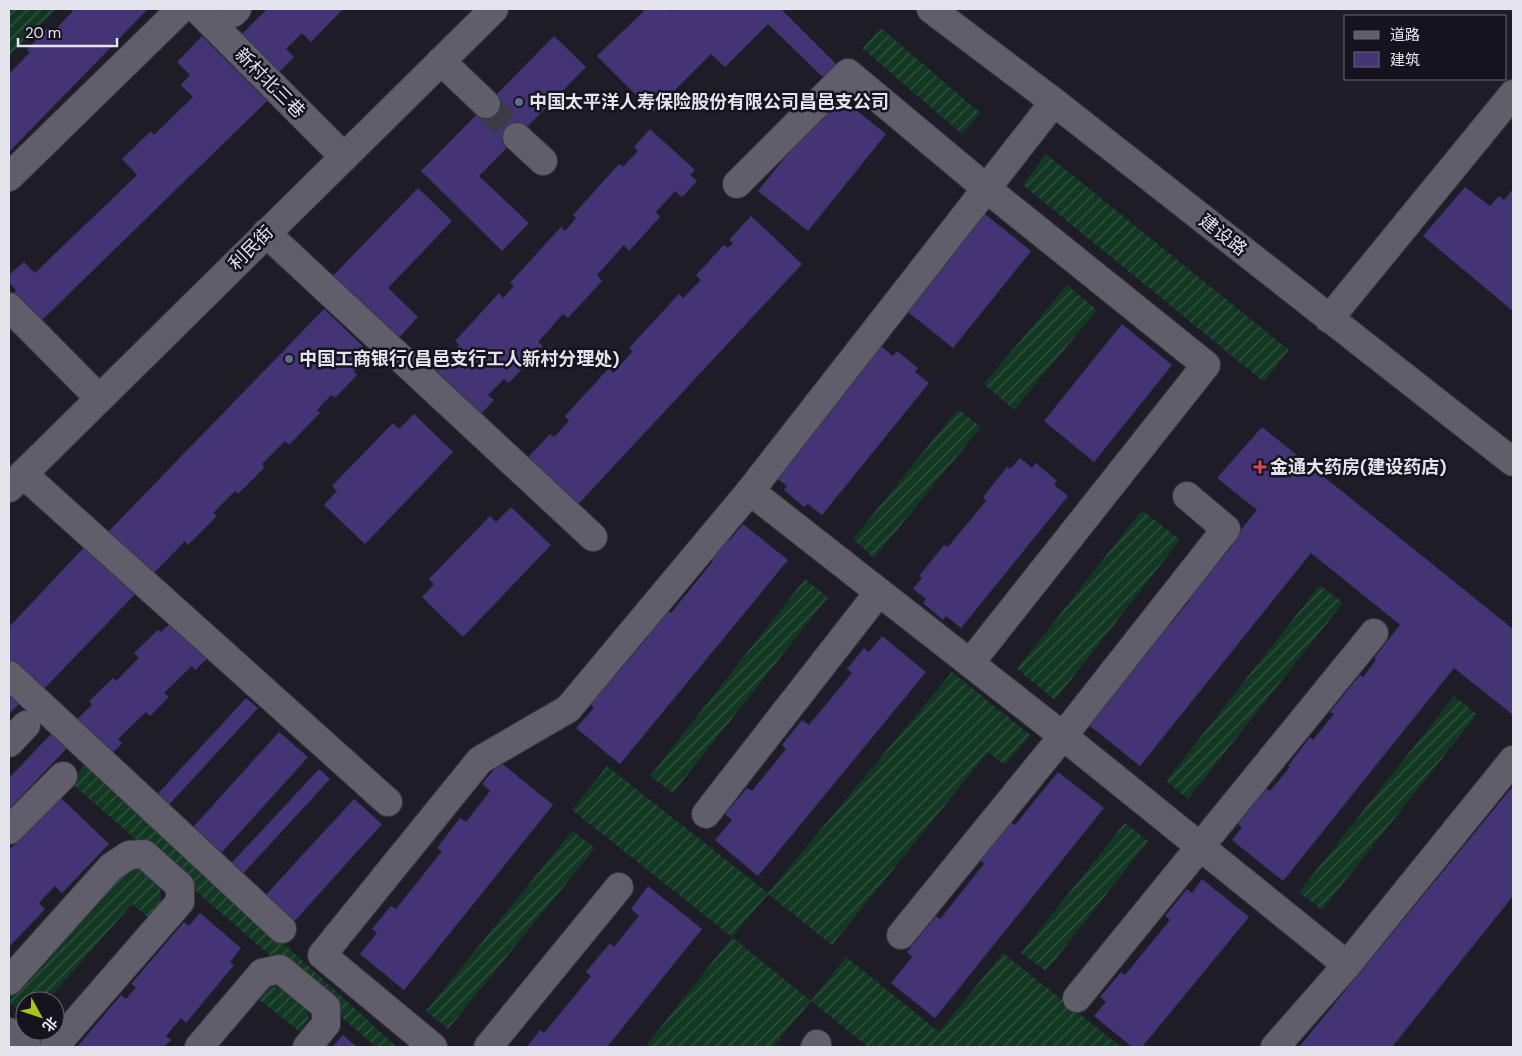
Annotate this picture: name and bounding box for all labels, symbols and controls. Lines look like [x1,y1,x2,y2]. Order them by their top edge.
scale bar [18,15,116,47]
legend [1344,15,1507,80]
text: 20 m [25,23,61,43]
text: 道路 [1390,25,1420,45]
street label: 新村北三巷 [230,43,310,123]
text: 建筑 [1390,50,1420,70]
place label: 中国太平洋人寿保险股份有限公司昌邑支公司 [529,90,889,114]
marker: 中国太平洋人寿保险股份有限公司昌邑支公司 [513,96,525,108]
street label: 建设路 [1194,209,1252,261]
street label: 利民街 [223,220,279,276]
place label: 中国工商银行(昌邑支行工人新村分理处) [299,347,620,371]
marker: 中国工商银行(昌邑支行工人新村分理处) [283,353,295,365]
place label: 金通大药房(建设药店) [1270,455,1447,479]
marker: 金通大药房(建设药店) [1254,461,1266,473]
north arrow [15,991,65,1041]
text: 北 [39,1013,61,1036]

